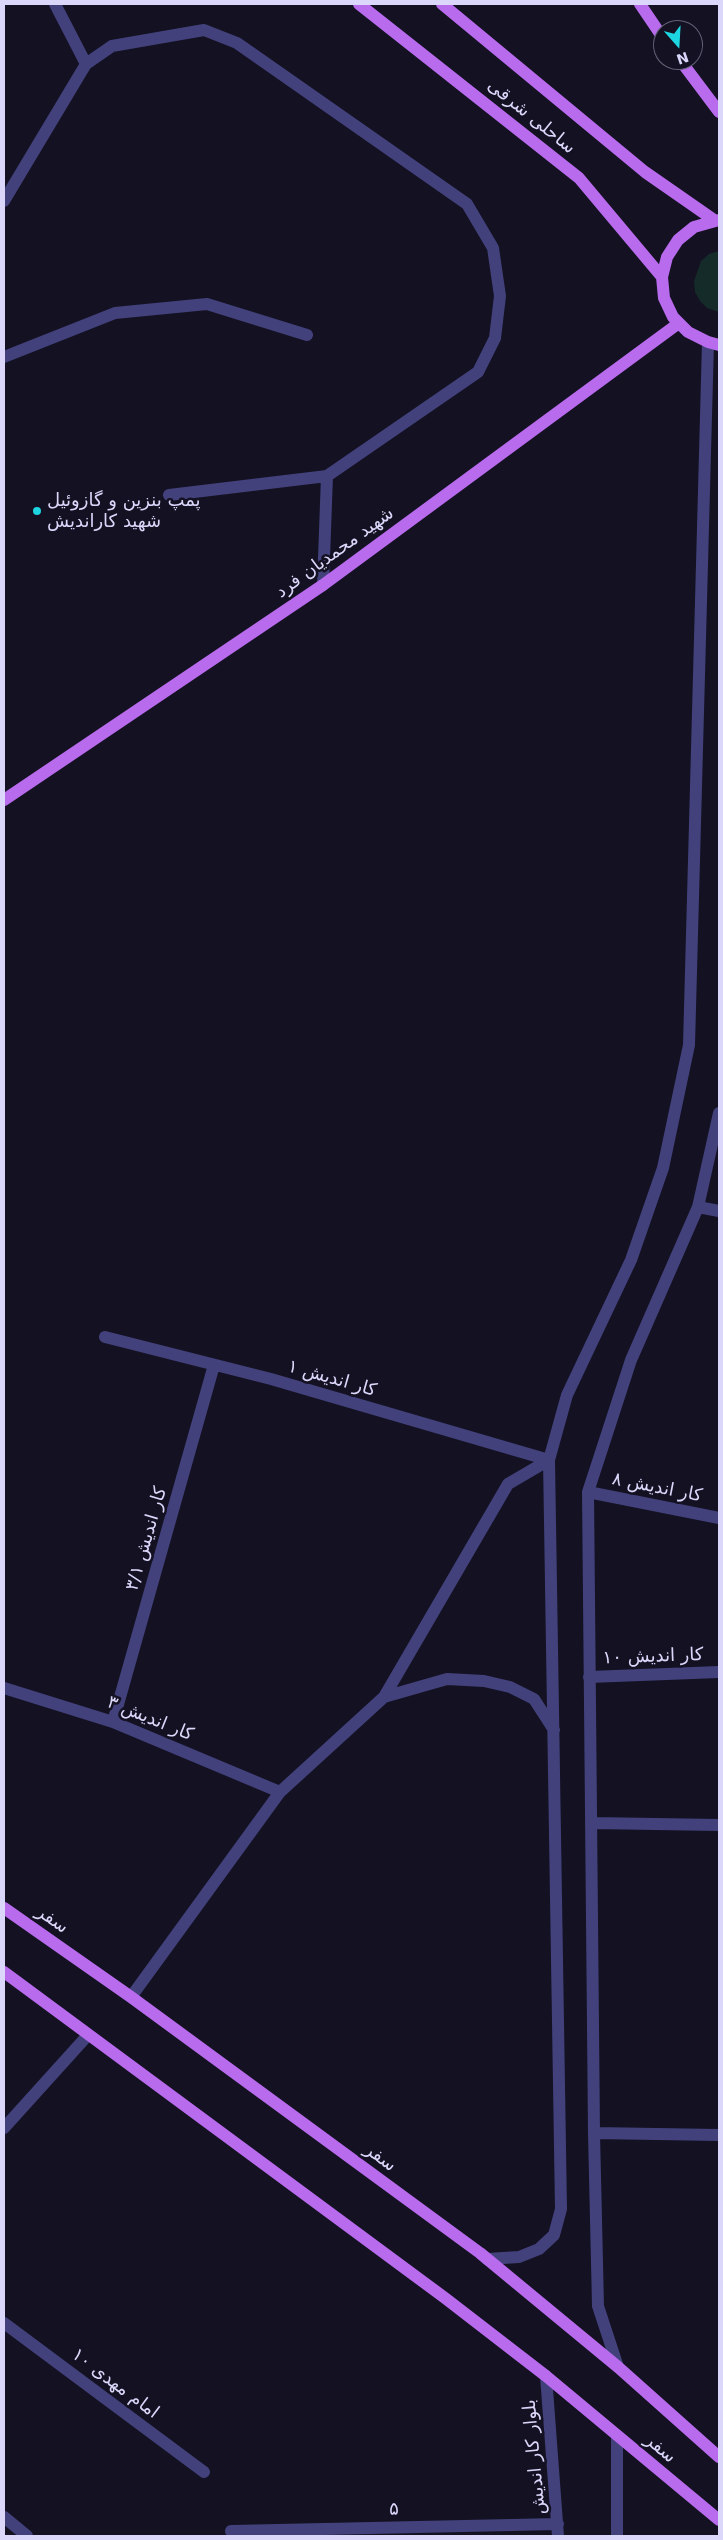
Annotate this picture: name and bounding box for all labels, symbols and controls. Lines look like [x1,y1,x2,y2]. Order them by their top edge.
north arrow [653,20,703,70]
text: N [674,49,691,68]
street label: ساحلی شرقی [483,75,579,159]
place label: پمپ بنزین و گازوئیل شهید کاراندیش [47,490,201,532]
street label: شهید محمدیان فرد [272,503,398,603]
marker: پمپ بنزین و گازوئیل شهید کاراندیش [31,505,43,517]
street label: ۱ کار اندیش [285,1356,379,1402]
street label: ۸ کار اندیش [610,1469,704,1507]
street label: ۳/۱ کار اندیش [122,1485,172,1593]
street label: ۱۰ کار اندیش [602,1644,704,1670]
street label: ۳ کار اندیش [104,1692,196,1746]
street label: سفر [32,1901,72,1939]
street label: سفر [360,2139,400,2177]
street label: ۱۰ امام مهدی [67,2344,163,2424]
street label: بلوار کار اندیش [519,2398,551,2516]
street label: سفر [640,2430,680,2468]
street label: ۵ [389,2499,399,2521]

